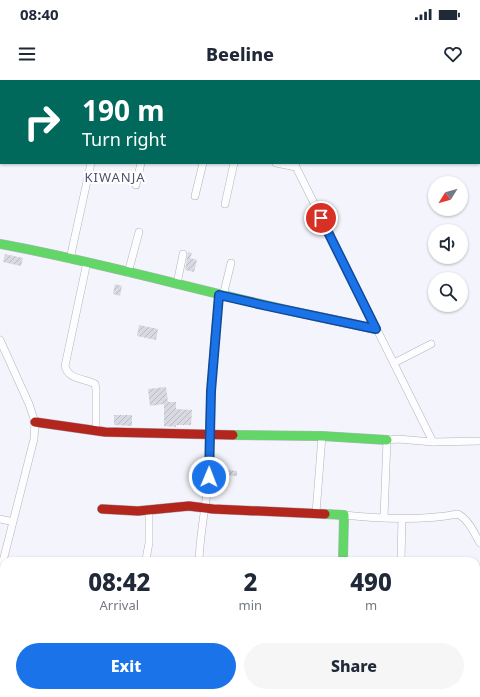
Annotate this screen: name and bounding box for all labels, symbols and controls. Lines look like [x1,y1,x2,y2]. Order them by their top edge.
text: 08:40 [20,4,59,24]
text: Beeline [206,42,274,66]
icon: menu [16,43,38,65]
icon: heart [442,43,464,65]
text: 190 m [82,91,165,129]
icon: right [16,96,68,148]
text: Turn right [82,127,166,151]
district label: KIWANJA [84,168,146,186]
north arrow [428,176,468,216]
map controls [428,176,468,312]
pin [304,201,338,235]
icon: arrive [310,207,332,229]
button: sound [428,224,468,264]
button: search [428,272,468,312]
position arrow [188,456,230,498]
text: 08:42 [88,565,150,598]
text: 2 [243,565,257,598]
text: 490 [350,565,392,598]
text: Arrival [99,596,139,614]
text: min [239,596,262,614]
text: m [365,596,377,614]
button: Exit [16,643,236,689]
button: Share [244,643,464,689]

